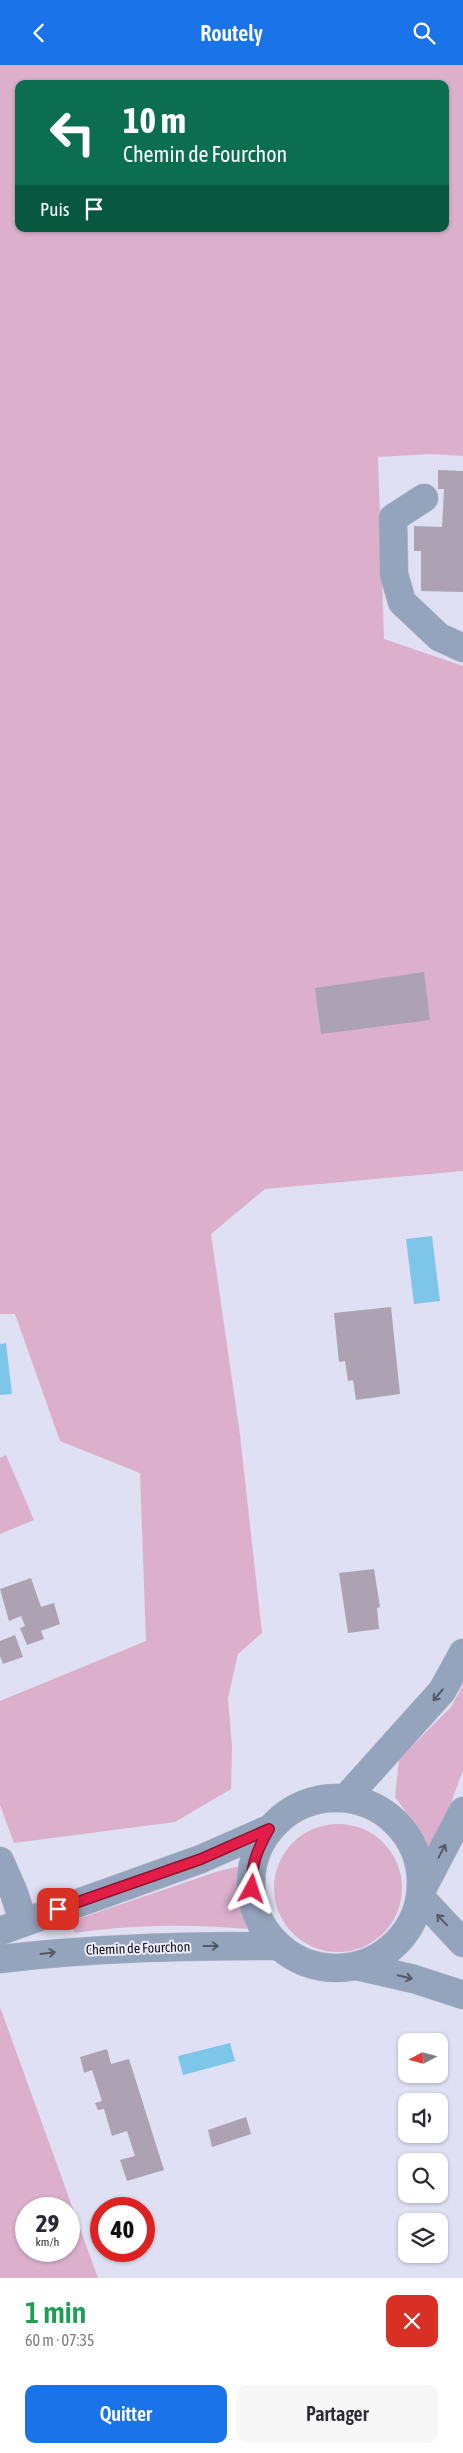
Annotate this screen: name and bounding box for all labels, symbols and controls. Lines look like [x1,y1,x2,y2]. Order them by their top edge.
icon: back [25,19,53,47]
icon: search [410,19,438,47]
text: Routely [200,20,263,46]
icon: left [40,100,105,165]
text: 10 m [123,100,186,140]
text: Chemin de Fourchon [123,141,287,167]
icon: arrive [80,195,108,223]
text: Puis [40,198,70,220]
one-way arrow [432,1688,443,1701]
one-way arrow [438,1844,447,1859]
position arrow [225,1862,277,1914]
pin [37,1888,79,1930]
icon: arrive [44,1895,72,1923]
one-way arrow [436,1914,448,1926]
street label: Chemin de Fourchon [85,1938,191,1958]
one-way arrow [202,1941,218,1951]
one-way arrow [40,1948,56,1958]
one-way arrow [396,1972,412,1982]
north arrow [398,2033,448,2083]
map controls [398,2033,448,2263]
button: sound [398,2093,448,2143]
button: search [398,2153,448,2203]
speed limit sign: 40 [90,2197,155,2262]
text: 29 [36,2209,59,2237]
button: layers [398,2213,448,2263]
text: km/h [36,2235,59,2249]
text: 1 min [25,2295,86,2329]
button: close [386,2295,438,2347]
text: 60 m · 07:35 [25,2331,95,2349]
button: Quitter [25,2385,227,2443]
button: Partager [237,2385,438,2443]

